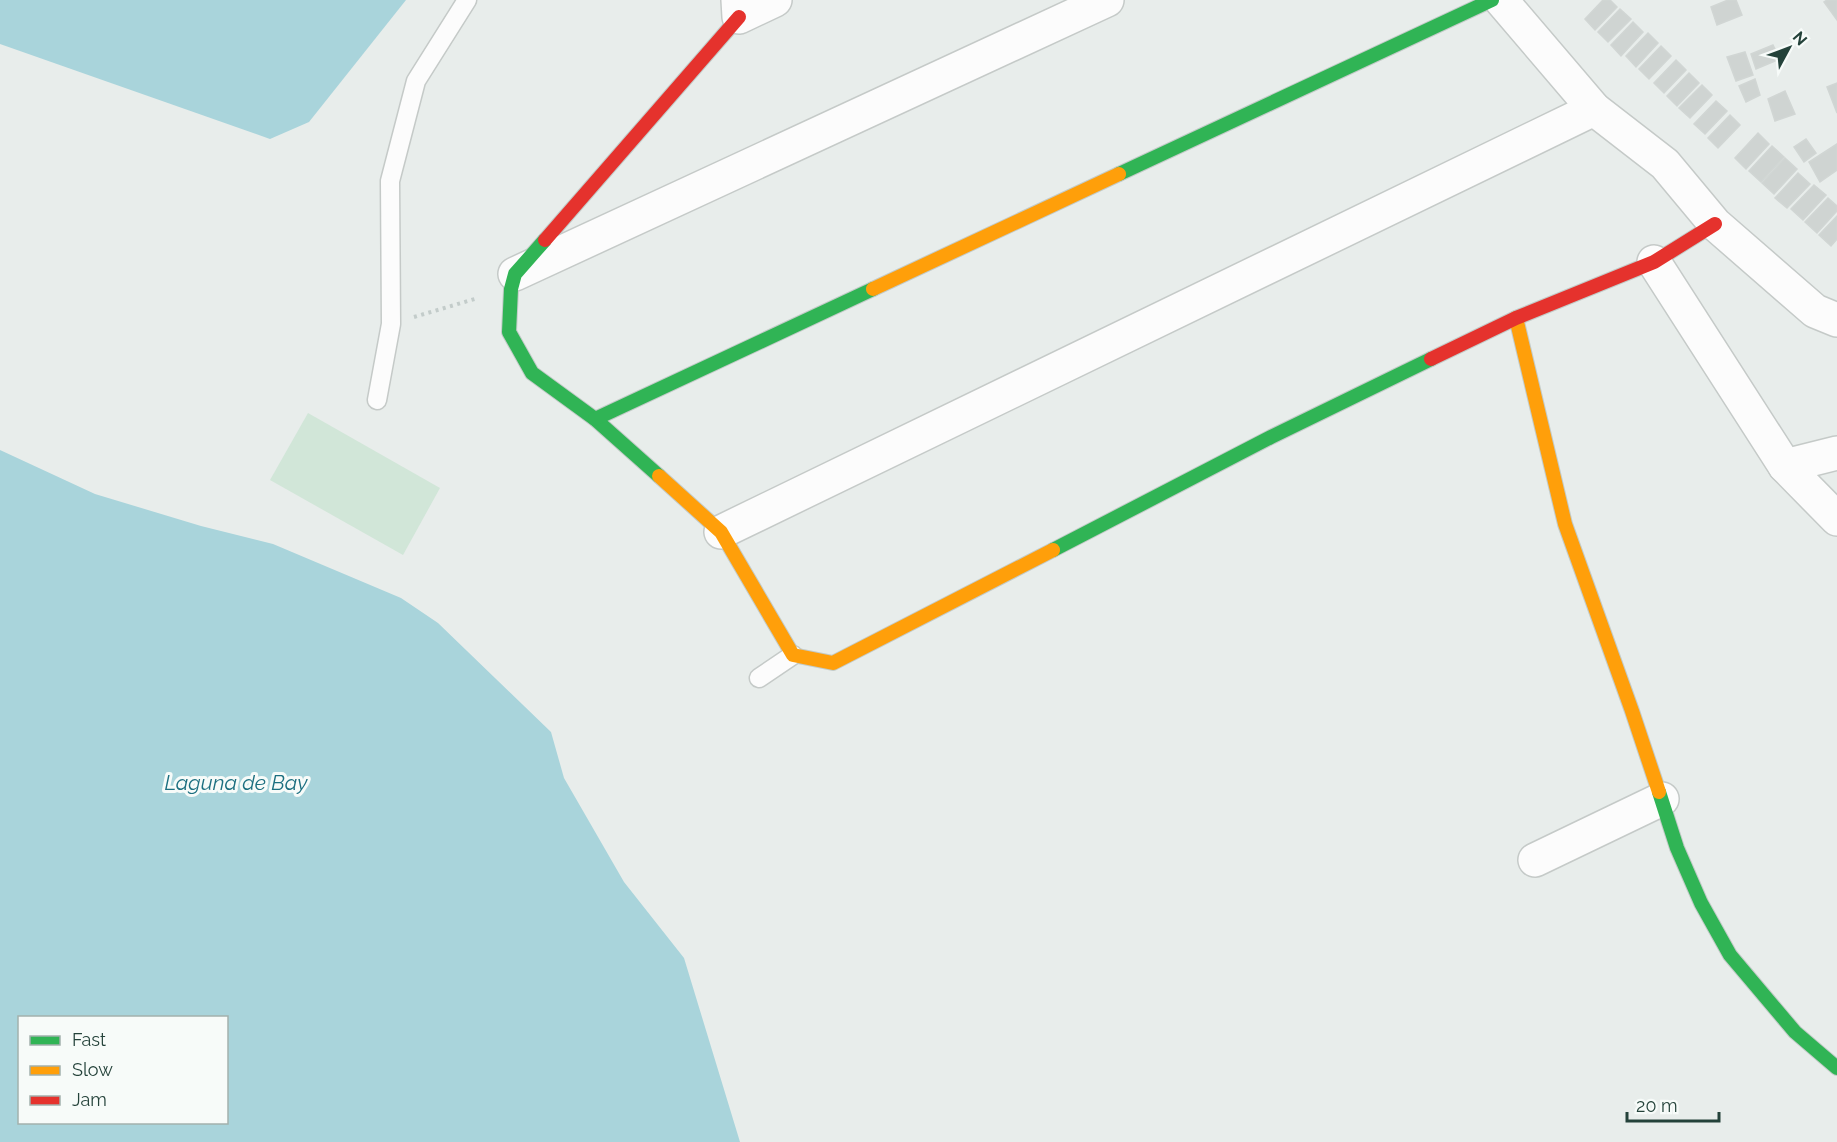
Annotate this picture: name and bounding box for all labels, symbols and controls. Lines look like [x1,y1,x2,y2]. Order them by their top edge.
north arrow [1759,18,1819,78]
text: N [1789,28,1811,49]
water label: Laguna de Bay [165,770,308,795]
legend [18,1016,228,1124]
text: Fast [72,1029,106,1050]
text: Slow [72,1059,113,1080]
scale bar [1627,1085,1718,1123]
text: Jam [72,1089,107,1110]
text: 20 m [1636,1095,1678,1116]

